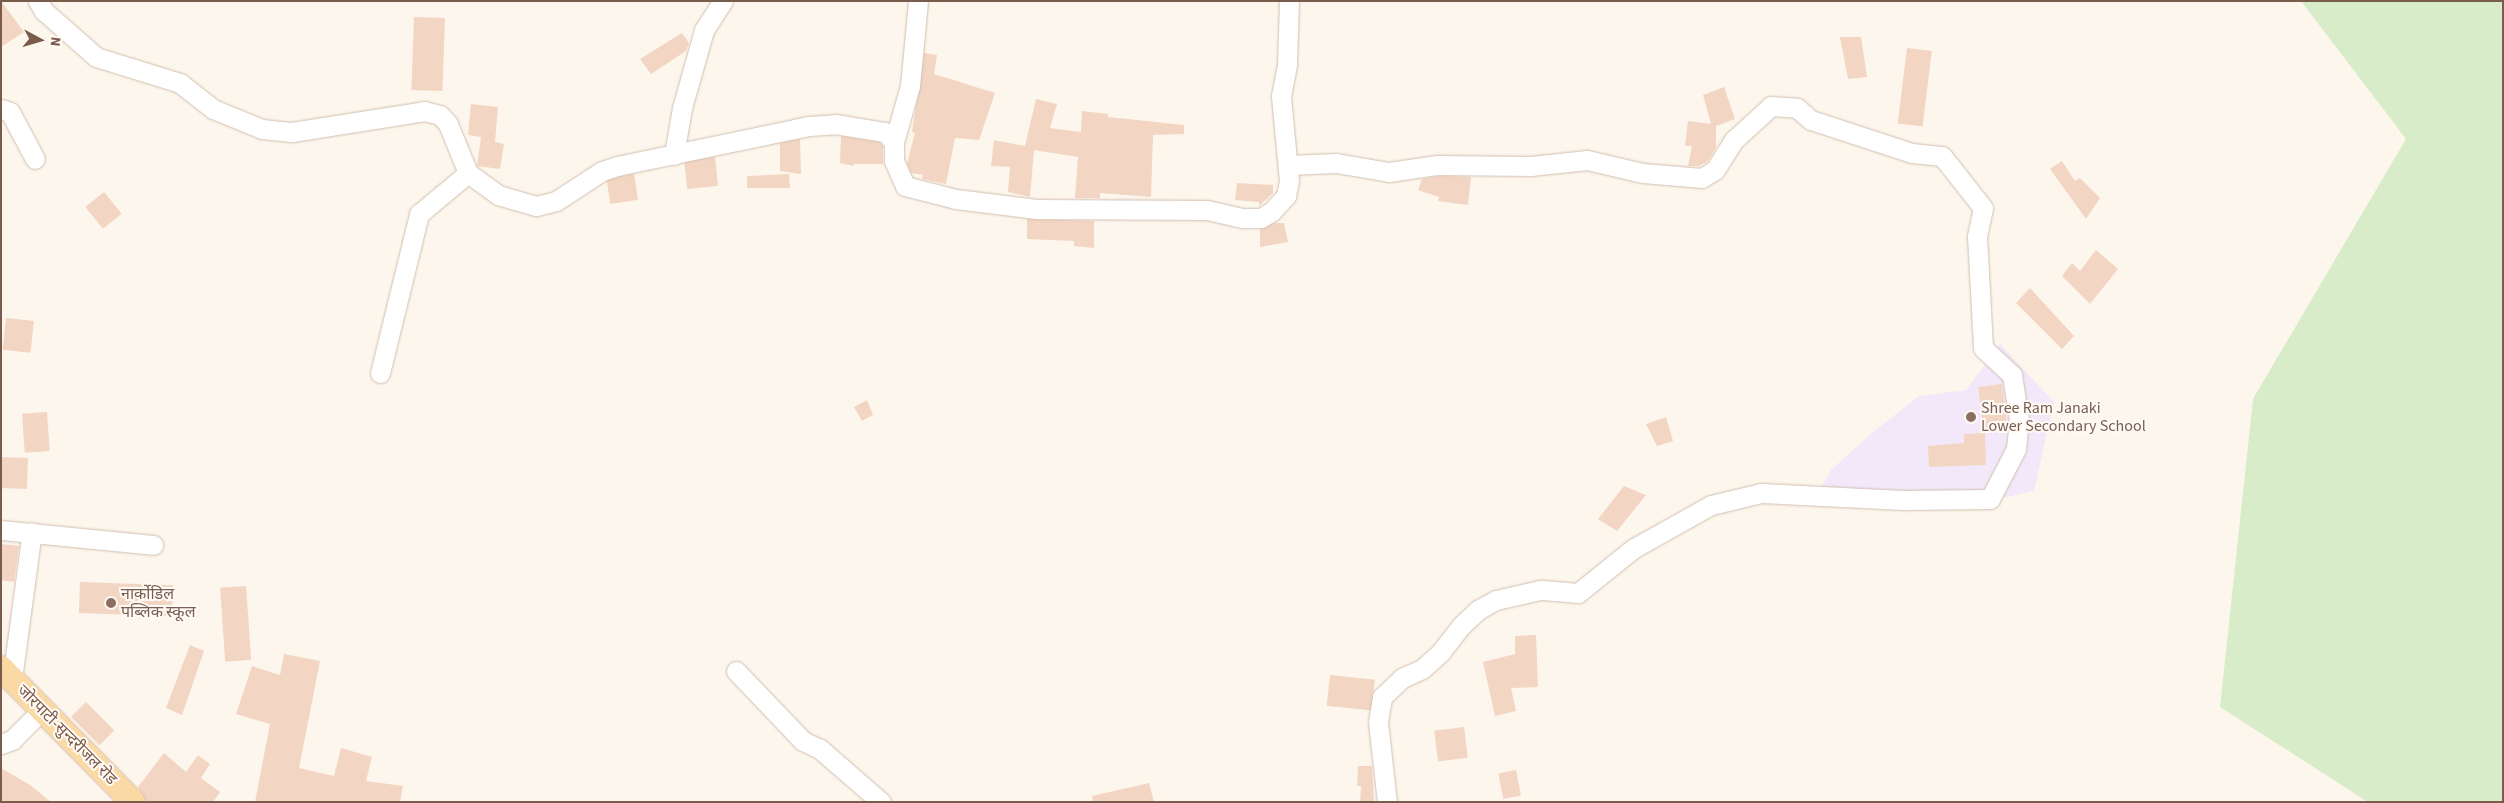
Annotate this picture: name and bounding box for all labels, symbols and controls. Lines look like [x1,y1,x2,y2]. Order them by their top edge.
north arrow [15,15,65,65]
text: N [44,36,65,47]
place label: Shree Ram Janaki Lower Secondary School [1981,398,2146,436]
marker: Shree Ram Janaki Lower Secondary School [1965,411,1977,423]
place label: नार्कोडिल पब्लिक स्कूल [121,584,195,622]
marker: नार्कोडिल पब्लिक स्कूल [105,597,117,609]
street label: जोरपाटी-सुन्दरीजल रोड [13,681,121,789]

